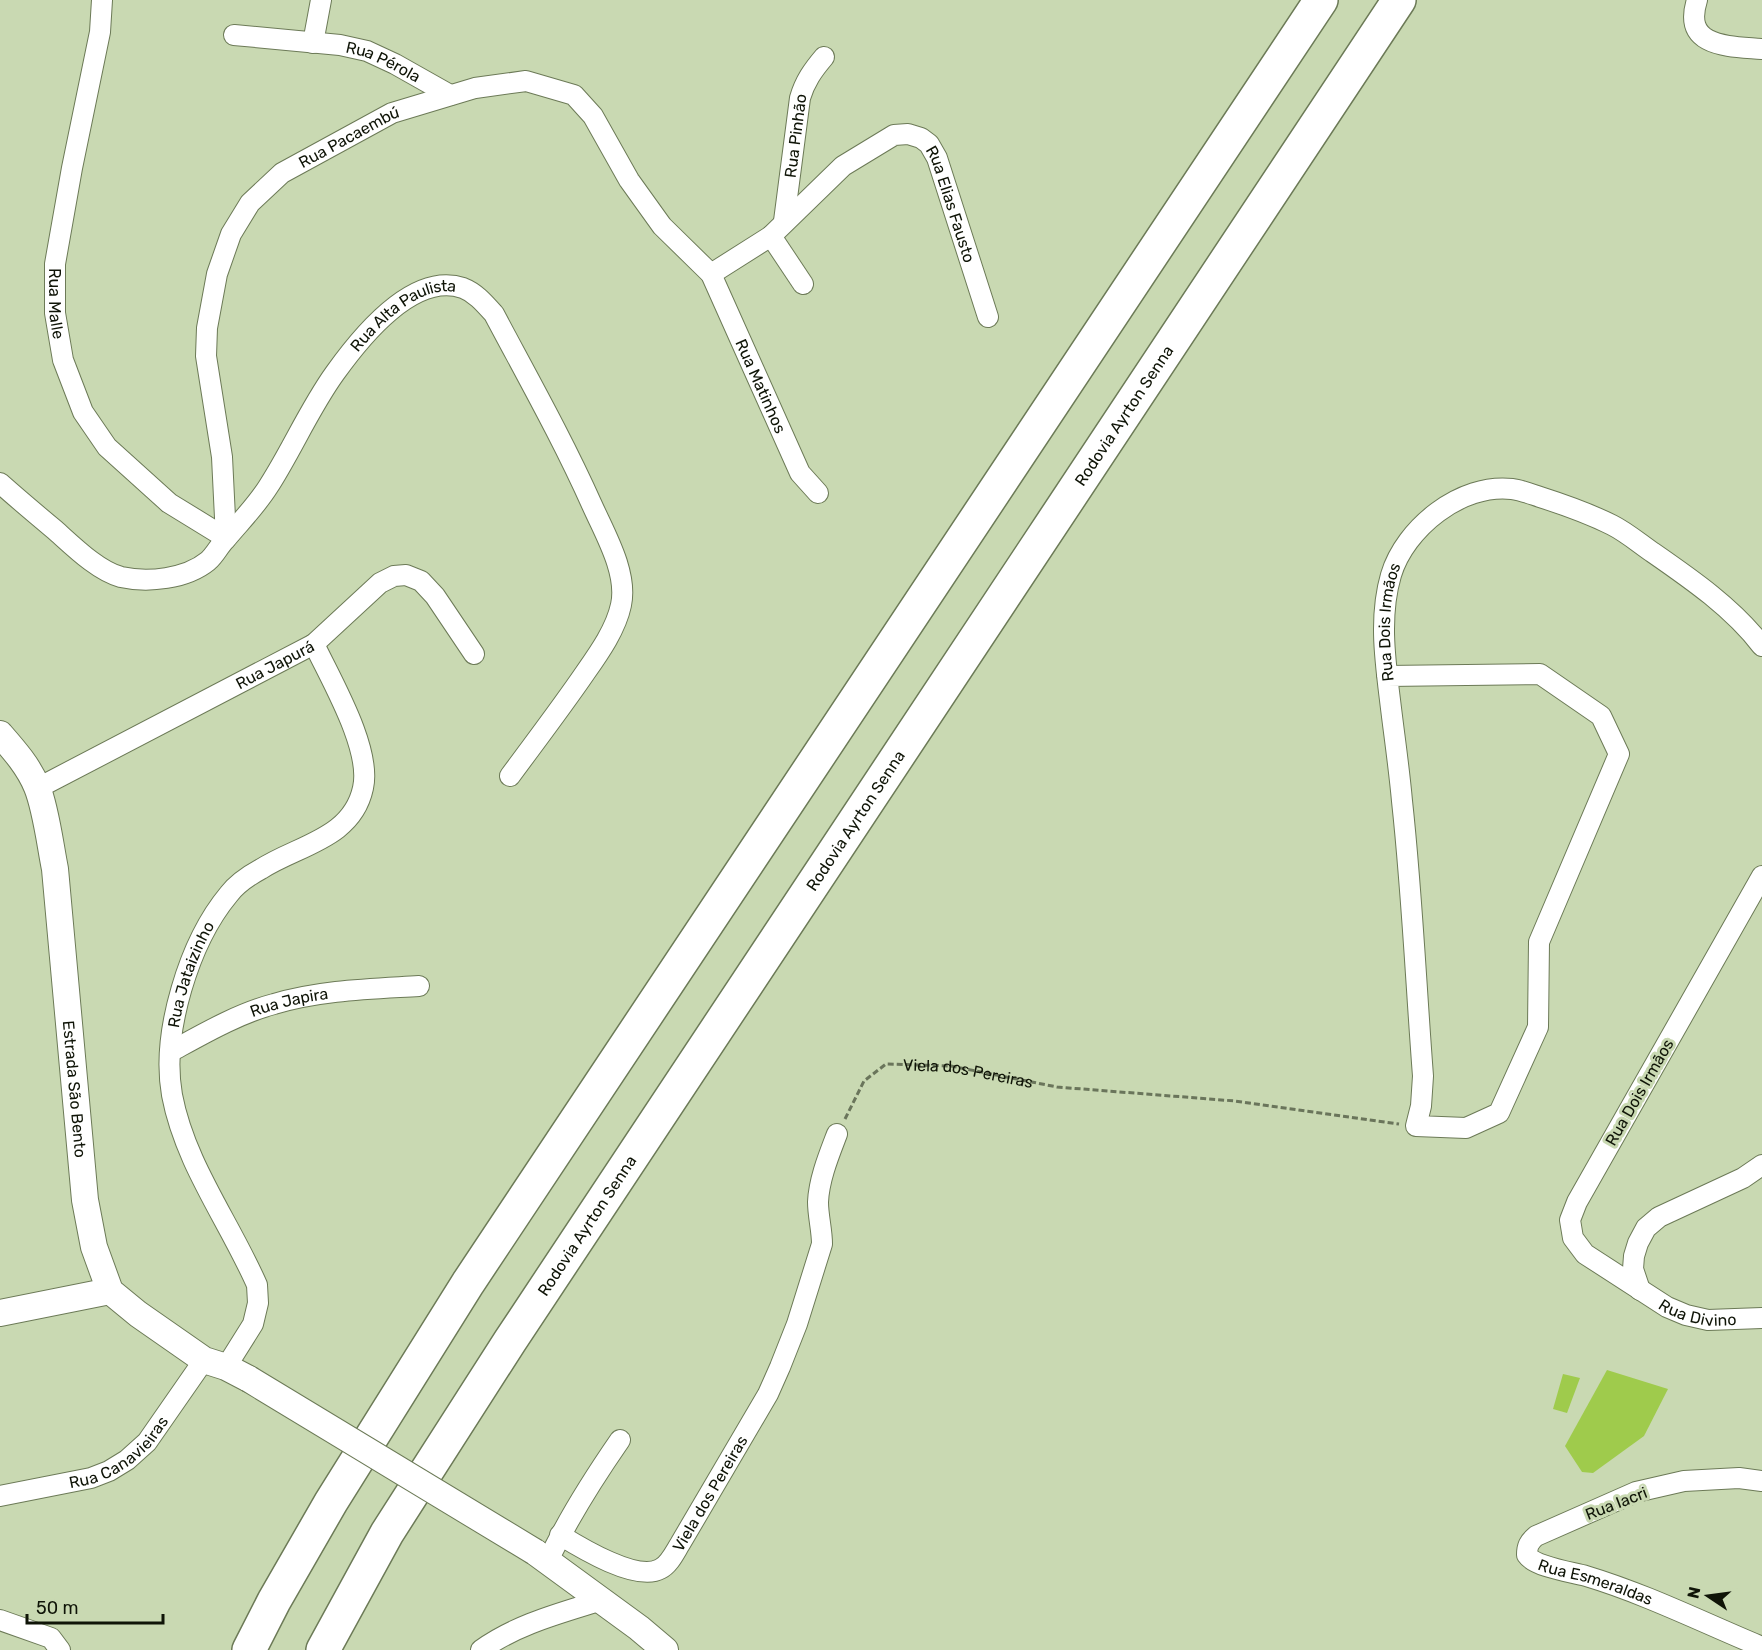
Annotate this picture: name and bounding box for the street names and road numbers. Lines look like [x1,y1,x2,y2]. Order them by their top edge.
street label: Rua Pérola [344,38,424,86]
street label: Rua Pinhão [781,93,810,179]
street label: Rua Pacaembú [295,102,401,172]
street label: Rua Elias Fausto [922,142,979,265]
street label: Rua Malle [45,268,68,341]
street label: Rua Alta Paulista [346,276,457,355]
street label: Rua Matinhos [731,336,790,436]
street label: Rodovia Ayrton Senna [1071,342,1177,489]
street label: Rua Dois Irmãos [1375,560,1405,683]
street label: Rua Japurá [233,637,317,693]
street label: Rodovia Ayrton Senna [802,747,909,894]
street label: Rua Jataizinho [164,918,218,1029]
street label: Rua Japira [247,984,329,1021]
street label: Estrada São Bento [59,1020,90,1159]
street label: Rua Dois Irmãos [1601,1036,1678,1149]
street label: Viela dos Pereiras [903,1056,1035,1092]
street label: Rodovia Ayrton Senna [534,1152,640,1300]
street label: Rua Divino [1655,1295,1737,1330]
street label: Rua Canavieiras [67,1413,172,1492]
street label: Viela dos Pereiras [669,1432,752,1555]
street label: Rua Iacri [1582,1483,1650,1524]
street label: Rua Esmeraldas [1535,1555,1656,1609]

